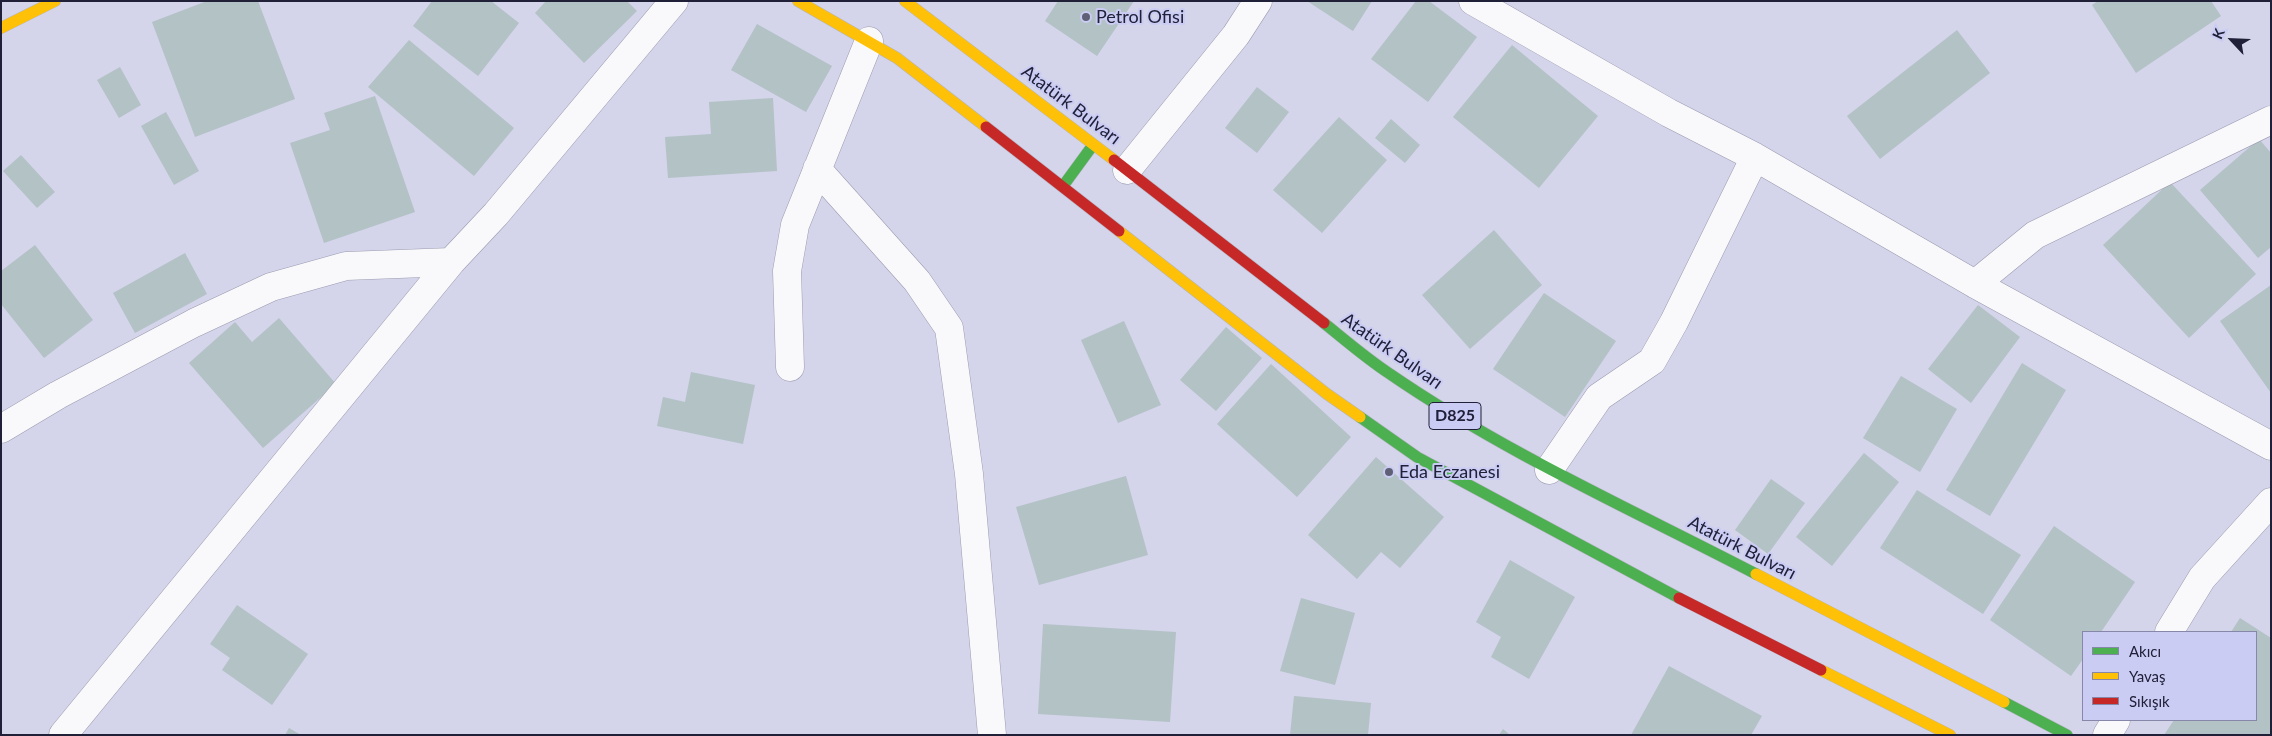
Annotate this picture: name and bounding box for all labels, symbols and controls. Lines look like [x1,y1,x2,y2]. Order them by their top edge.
place label: Petrol Ofisi [1096,6,1184,28]
marker: Petrol Ofisi [1080,11,1092,23]
north arrow [2207,15,2257,65]
text: K [2208,26,2228,41]
street label: Atatürk Bulvarı [1017,61,1125,149]
street label: Atatürk Bulvarı [1337,308,1447,394]
road number: D825 [1429,402,1481,430]
place label: Eda Eczanesi [1399,461,1500,483]
marker: Eda Eczanesi [1383,466,1395,478]
street label: Atatürk Bulvarı [1684,512,1800,584]
legend [2082,631,2257,721]
text: Akıcı [2129,642,2161,660]
text: Yavaş [2129,667,2166,685]
text: Sıkışık [2129,692,2170,710]

